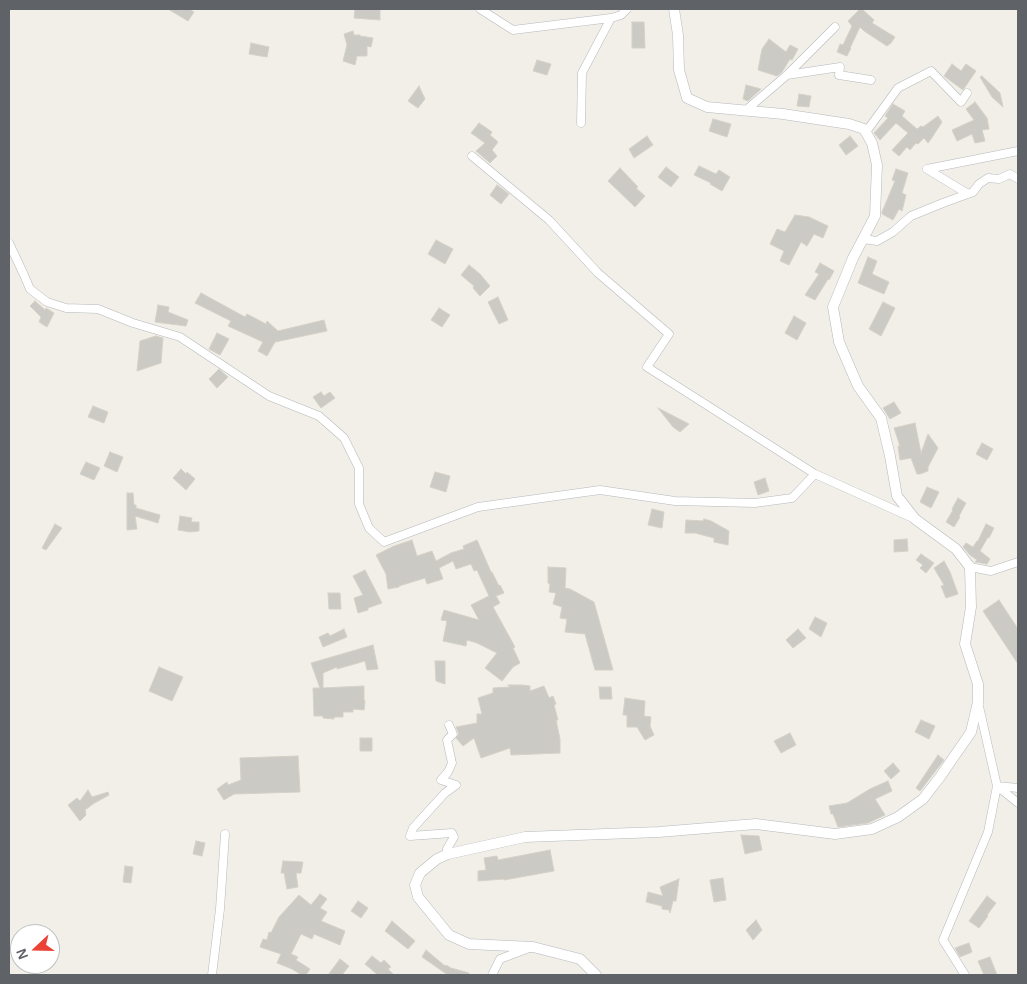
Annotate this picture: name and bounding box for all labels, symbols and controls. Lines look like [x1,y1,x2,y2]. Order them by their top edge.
north arrow [10,924,60,974]
text: N [13,946,31,962]

